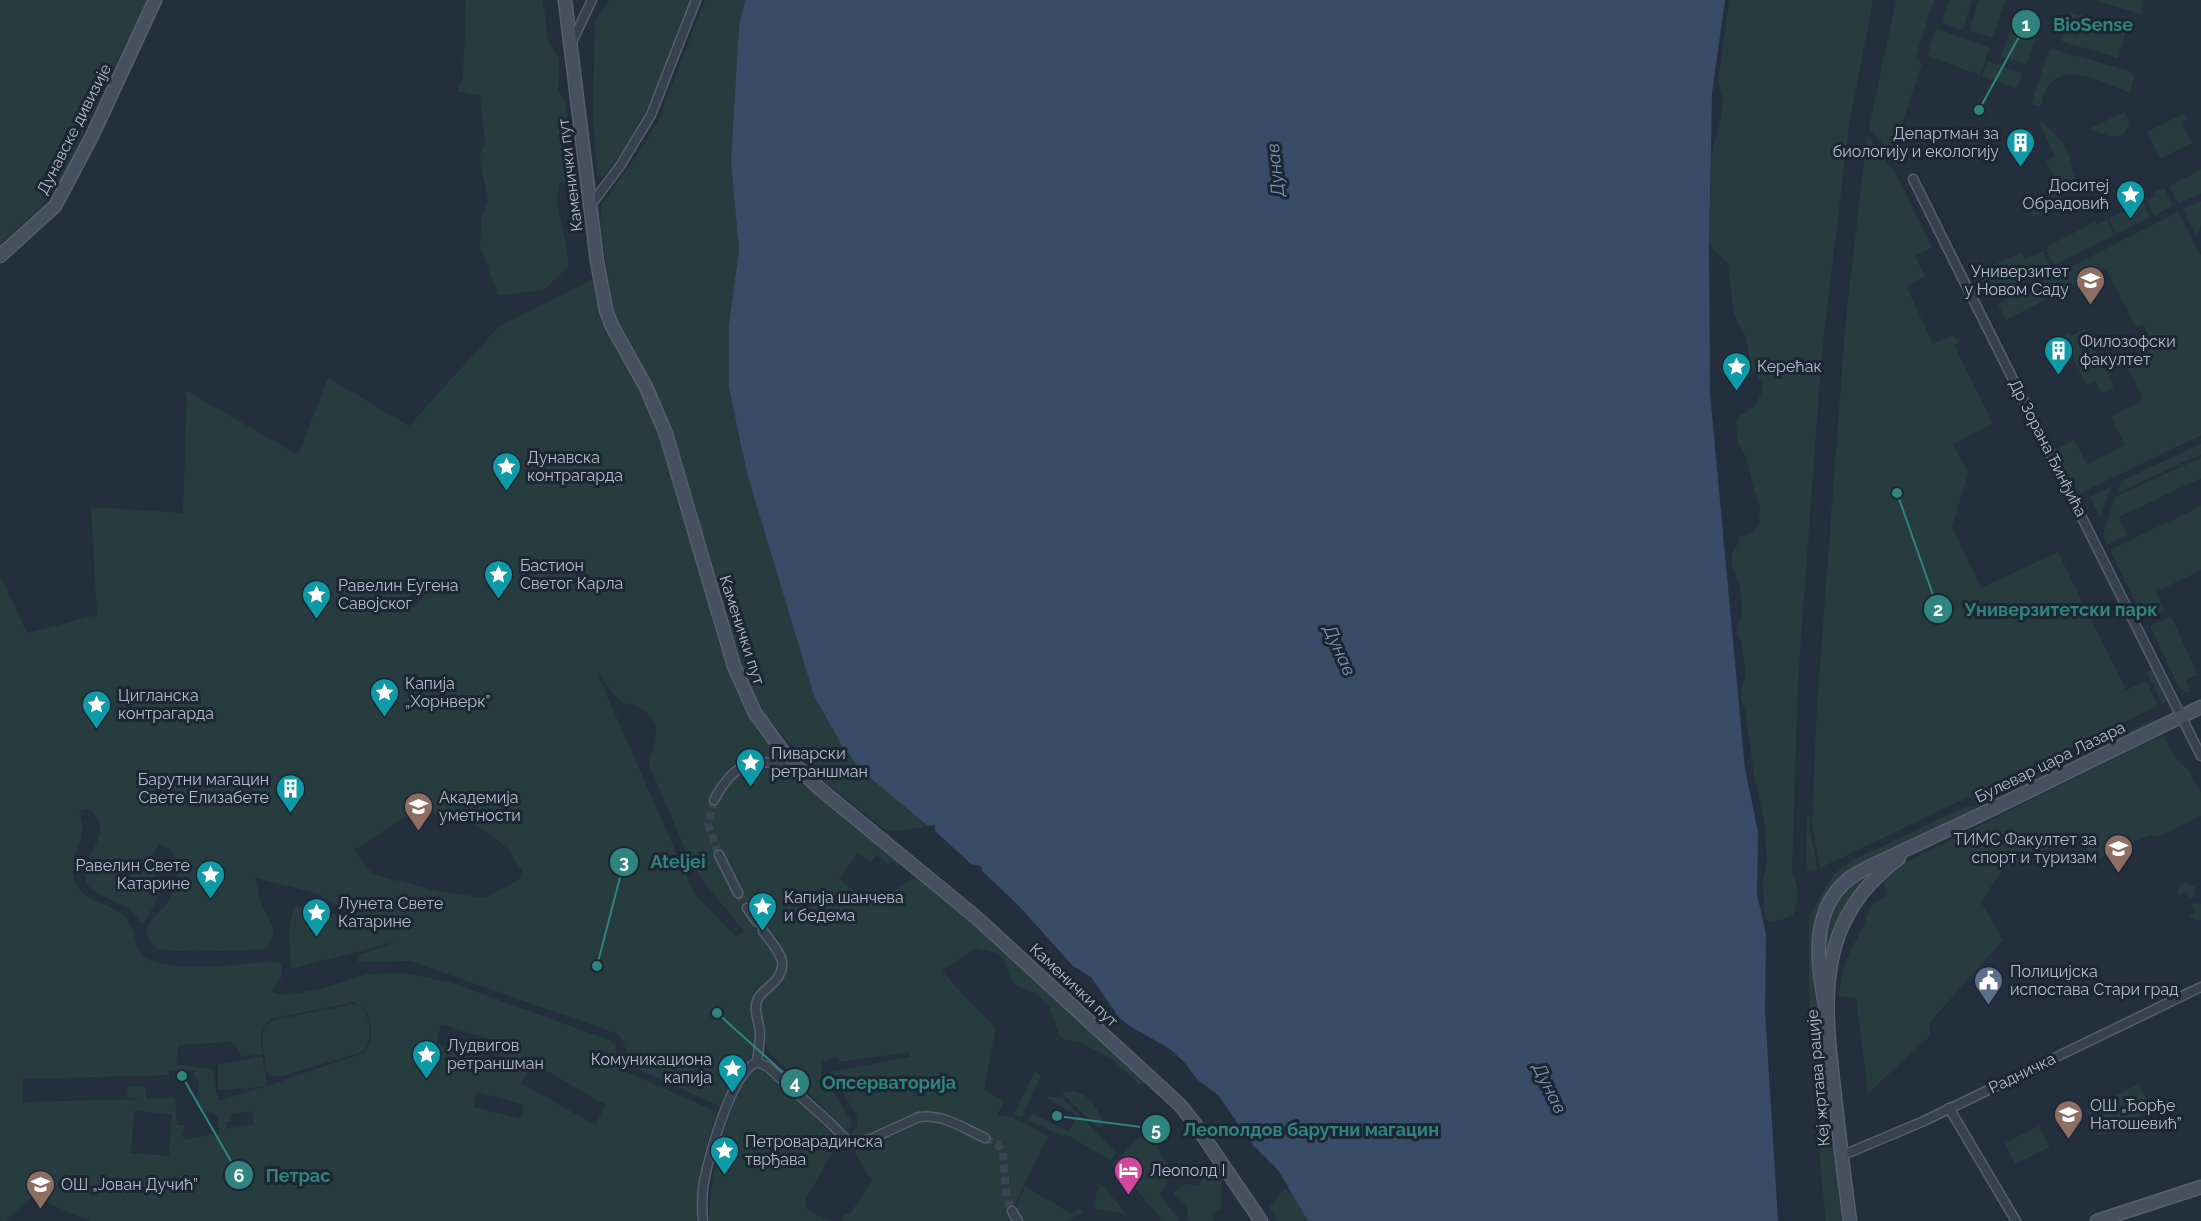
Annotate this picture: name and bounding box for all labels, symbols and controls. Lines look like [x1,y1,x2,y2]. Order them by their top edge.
callout: BioSense [2011,6,2144,42]
text: 1 [2022,14,2031,35]
text: BioSense [2053,14,2133,35]
street label: Дунавске дивизије [33,60,115,198]
street label: Каменички пут [554,117,586,233]
place label: Департман за биологију и екологију [1832,124,1999,161]
building icon: Департман за биологију и екологију [2004,126,2036,168]
water label: Дунав [1262,142,1288,199]
place label: Доситеј Обрадовић [2022,176,2109,213]
place icon: Доситеј Обрадовић [2114,178,2146,220]
place label: Универзитет у Новом Саду [1964,262,2069,299]
school or university icon: Универзитет у Новом Саду [2074,264,2106,306]
place label: Филозофски факултет [2080,332,2176,369]
building icon: Филозофски факултет [2043,334,2075,376]
place icon: Керећак [1720,350,1752,392]
place label: Керећак [1757,357,1822,376]
street label: Др Зорана Ђинђића [2005,376,2091,520]
place label: Дунавска контрагарда [527,448,623,485]
place icon: Дунавска контрагарда [490,450,522,492]
place label: Бастион Светог Карла [520,556,623,593]
place icon: Бастион Светог Карла [483,558,515,600]
street label: Каменички пут [715,573,769,687]
place label: Равелин Еугена Савојског [338,576,459,613]
place icon: Равелин Еугена Савојског [301,578,333,620]
callout: Универзитетски парк [1923,591,2169,627]
text: 2 [1933,599,1943,620]
text: Универзитетски парк [1964,599,2157,620]
water label: Дунав [1319,620,1361,679]
place label: Капија „Хорнверк” [405,674,490,711]
place icon: Капија „Хорнверк” [368,676,400,718]
place label: Цигланска контрагарда [118,686,214,723]
place icon: Цигланска контрагарда [81,688,113,730]
street label: Булевар цара Лазара [1972,717,2128,807]
place label: Пиварски ретраншман [771,744,868,781]
place icon: Пиварски ретраншман [734,746,766,788]
place label: Барутни магацин Свете Елизабете [138,770,269,807]
building icon: Барутни магацин Свете Елизабете [274,772,306,814]
place label: Академија уметности [439,788,521,825]
school or university icon: Академија уметности [402,790,434,832]
place label: ТИМС Факултет за спорт и туризам [1953,830,2097,867]
school or university icon: ТИМС Факултет за спорт и туризам [2102,832,2134,874]
callout: Ateljei [609,844,718,880]
text: 3 [619,851,629,872]
text: Ateljei [651,851,705,872]
place label: Равелин Свете Катарине [75,856,190,893]
place icon: Равелин Свете Катарине [195,858,227,900]
place label: Капија шанчева и бедема [784,888,904,925]
place icon: Капија шанчева и бедема [747,890,779,932]
place label: Лунета Свете Катарине [338,894,443,931]
place icon: Лунета Свете Катарине [301,896,333,938]
street label: Каменички пут [1026,939,1122,1031]
place label: Полицијска испостава Стари град [2010,962,2178,999]
public building icon: Полицијска испостава Стари град [1973,964,2005,1006]
street label: Кеј жртава рације [1803,1009,1833,1147]
place label: Лудвигов ретраншман [447,1036,544,1073]
place icon: Лудвигов ретраншман [410,1038,442,1080]
street label: Радничка [1985,1049,2059,1097]
place label: Комуникациона капија [591,1050,712,1087]
place icon: Комуникациона капија [717,1052,749,1094]
water label: Дунав [1528,1058,1571,1117]
callout: Опсерваторија [780,1065,969,1101]
text: 4 [790,1072,800,1093]
text: Опсерваторија [822,1072,956,1093]
place label: ОШ „Ђорђе Натошевић” [2090,1096,2182,1133]
school or university icon: ОШ „Ђорђе Натошевић” [2053,1098,2085,1140]
callout: Леополдов барутни магацин [1141,1111,1451,1147]
text: 5 [1151,1119,1161,1140]
text: Леополдов барутни магацин [1183,1119,1439,1140]
place label: Петроварадинска тврђава [745,1132,883,1169]
place icon: Петроварадинска тврђава [708,1134,740,1176]
hotel icon: Леополд I [1113,1154,1145,1196]
callout: Петрас [224,1157,342,1193]
place label: Леополд I [1150,1161,1226,1180]
text: 6 [234,1165,245,1186]
text: Петрас [266,1165,330,1186]
school or university icon: ОШ „Јован Дучић” [24,1168,56,1210]
place label: ОШ „Јован Дучић” [61,1175,198,1194]

